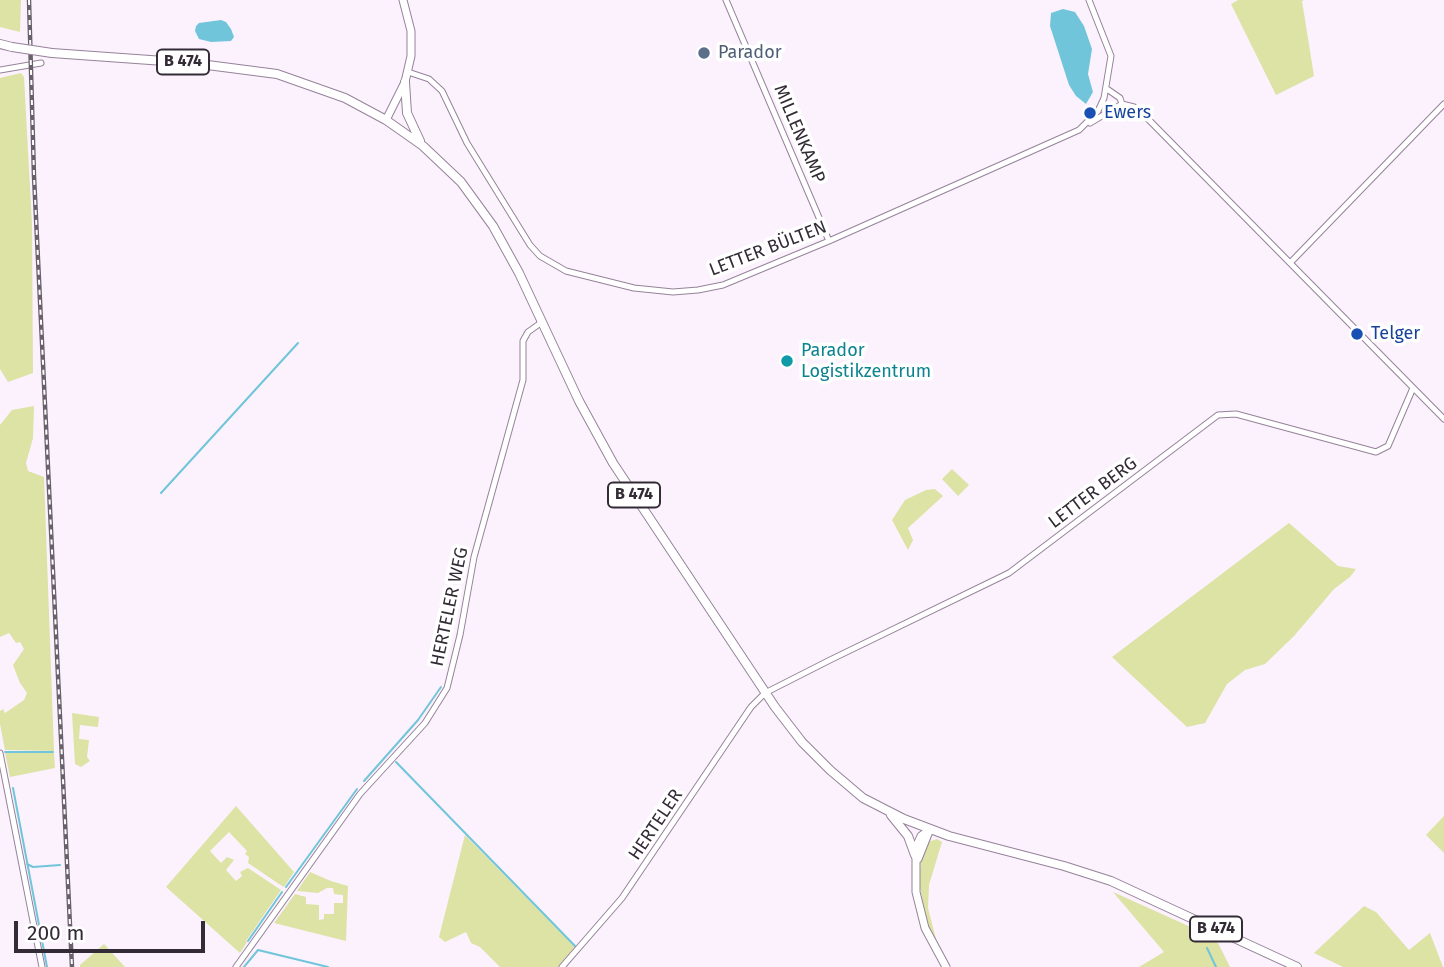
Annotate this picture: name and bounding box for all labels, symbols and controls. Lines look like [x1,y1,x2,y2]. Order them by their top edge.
place label: Parador [718,42,782,64]
marker: Parador [696,45,712,61]
road number: B 474 [157,50,209,74]
street label: MILLENKAMP [769,82,829,186]
place label: Ewers [1104,102,1151,124]
marker: Ewers [1082,105,1098,121]
street label: LETTER BÜLTEN [706,217,830,281]
place label: Telger [1371,323,1420,345]
marker: Telger [1349,326,1365,342]
place label: Parador Logistikzentrum [801,340,931,382]
marker: Parador Logistikzentrum [779,353,795,369]
street label: LETTER BERG [1045,453,1141,533]
road number: B 474 [608,482,660,508]
street label: HERTELER WEG [427,545,473,669]
street label: HERTELER [624,785,688,865]
scale bar [18,908,208,952]
road number: B 474 [1190,917,1242,942]
text: 200 m [27,920,84,946]

